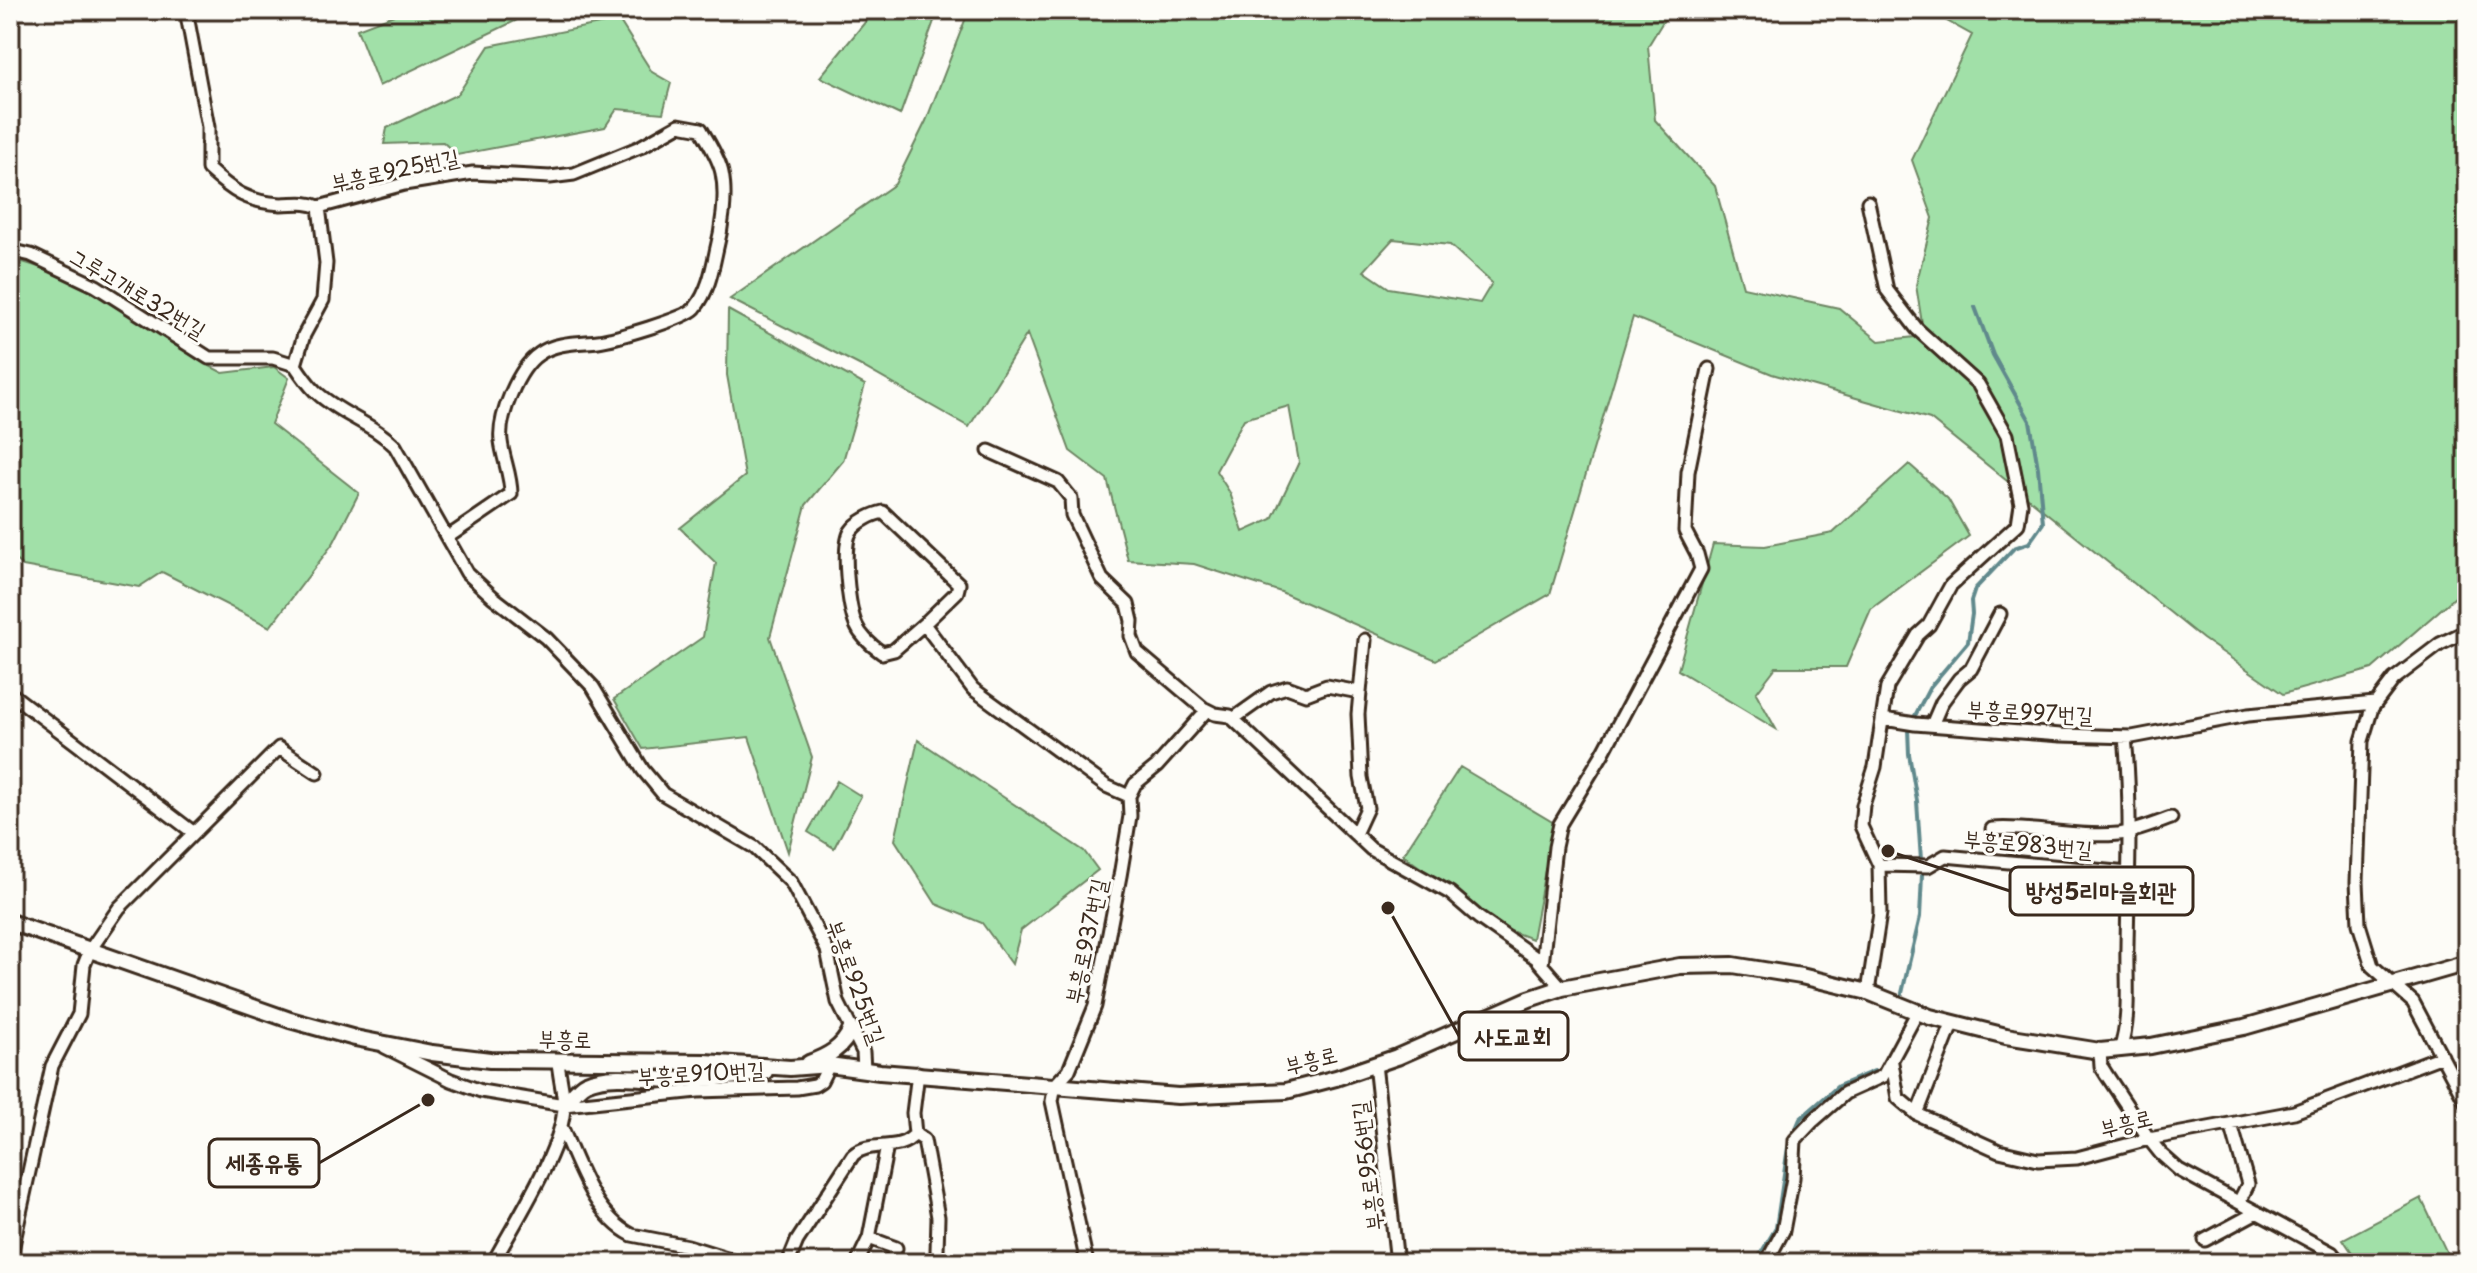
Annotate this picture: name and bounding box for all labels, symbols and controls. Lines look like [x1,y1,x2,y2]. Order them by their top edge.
street label: 부흥로925번길 [328,139,462,198]
street label: 그루고개로32번길 [64,238,213,346]
street label: 부흥로997번길 [1966,691,2094,730]
street label: 부흥로983번길 [1962,820,2094,865]
callout: 방성5리마을회관 [2010,867,2193,915]
text: 방성5리마을회관 [2026,872,2177,908]
street label: 부흥로937번길 [1055,875,1114,1006]
street label: 부흥로925번길 [820,915,895,1048]
callout: 사도교회 [1459,1012,1568,1060]
text: 사도교회 [1473,1017,1552,1053]
street label: 부흥로 [538,1021,592,1054]
street label: 부흥로 [1281,1036,1340,1081]
street label: 부흥로910번길 [636,1052,766,1091]
street label: 부흥로956번길 [1341,1099,1390,1233]
street label: 부흥로 [2096,1099,2155,1144]
callout: 세종유통 [209,1139,319,1187]
text: 세종유통 [224,1143,303,1179]

